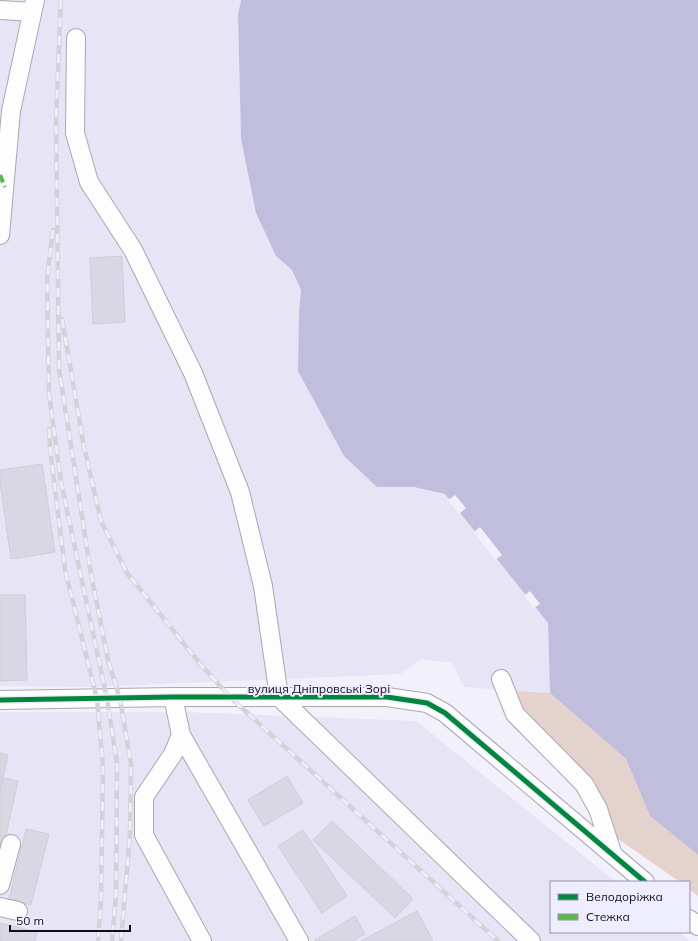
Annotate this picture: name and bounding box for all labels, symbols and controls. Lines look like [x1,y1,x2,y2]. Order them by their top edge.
street label: вулиця Дніпровські Зорі [248,681,390,696]
legend [550,881,690,933]
text: Велодоріжка [586,889,663,904]
scale bar [10,907,130,933]
text: Стежка [586,909,630,924]
text: 50 m [16,913,44,928]

